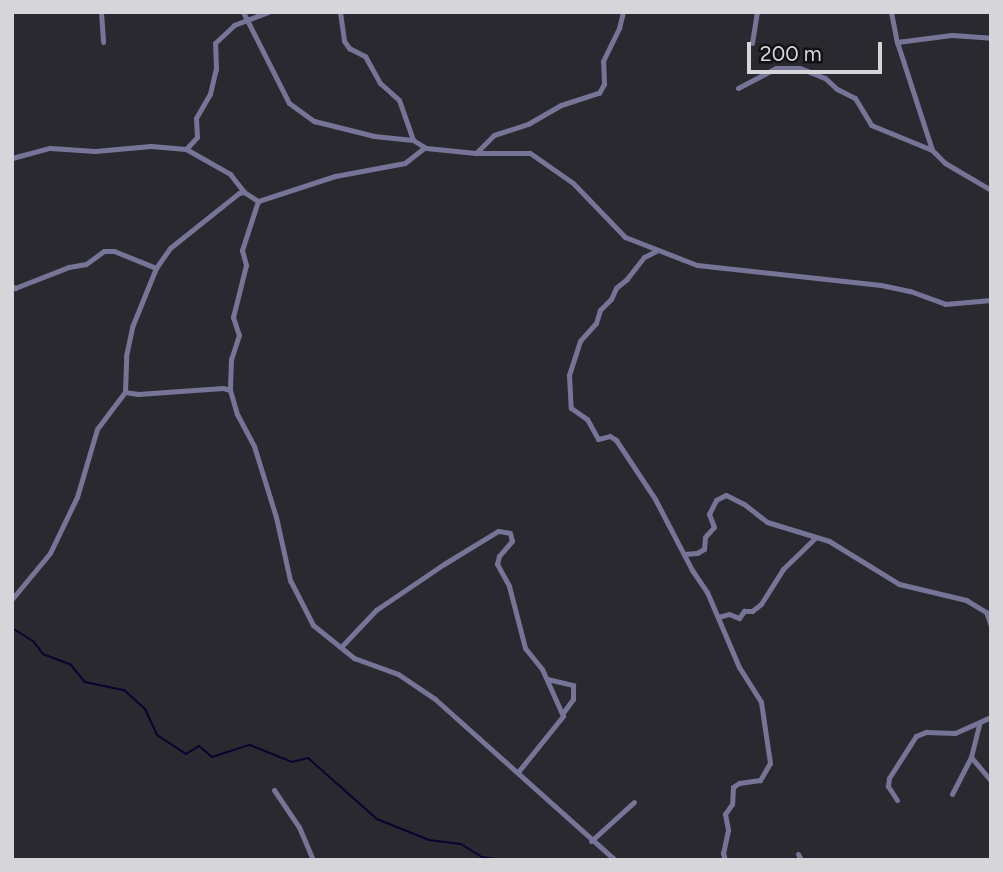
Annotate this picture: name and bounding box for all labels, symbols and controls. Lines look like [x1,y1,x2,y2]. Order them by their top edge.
scale bar [751,28,886,72]
text: 200 m [760,41,822,66]

